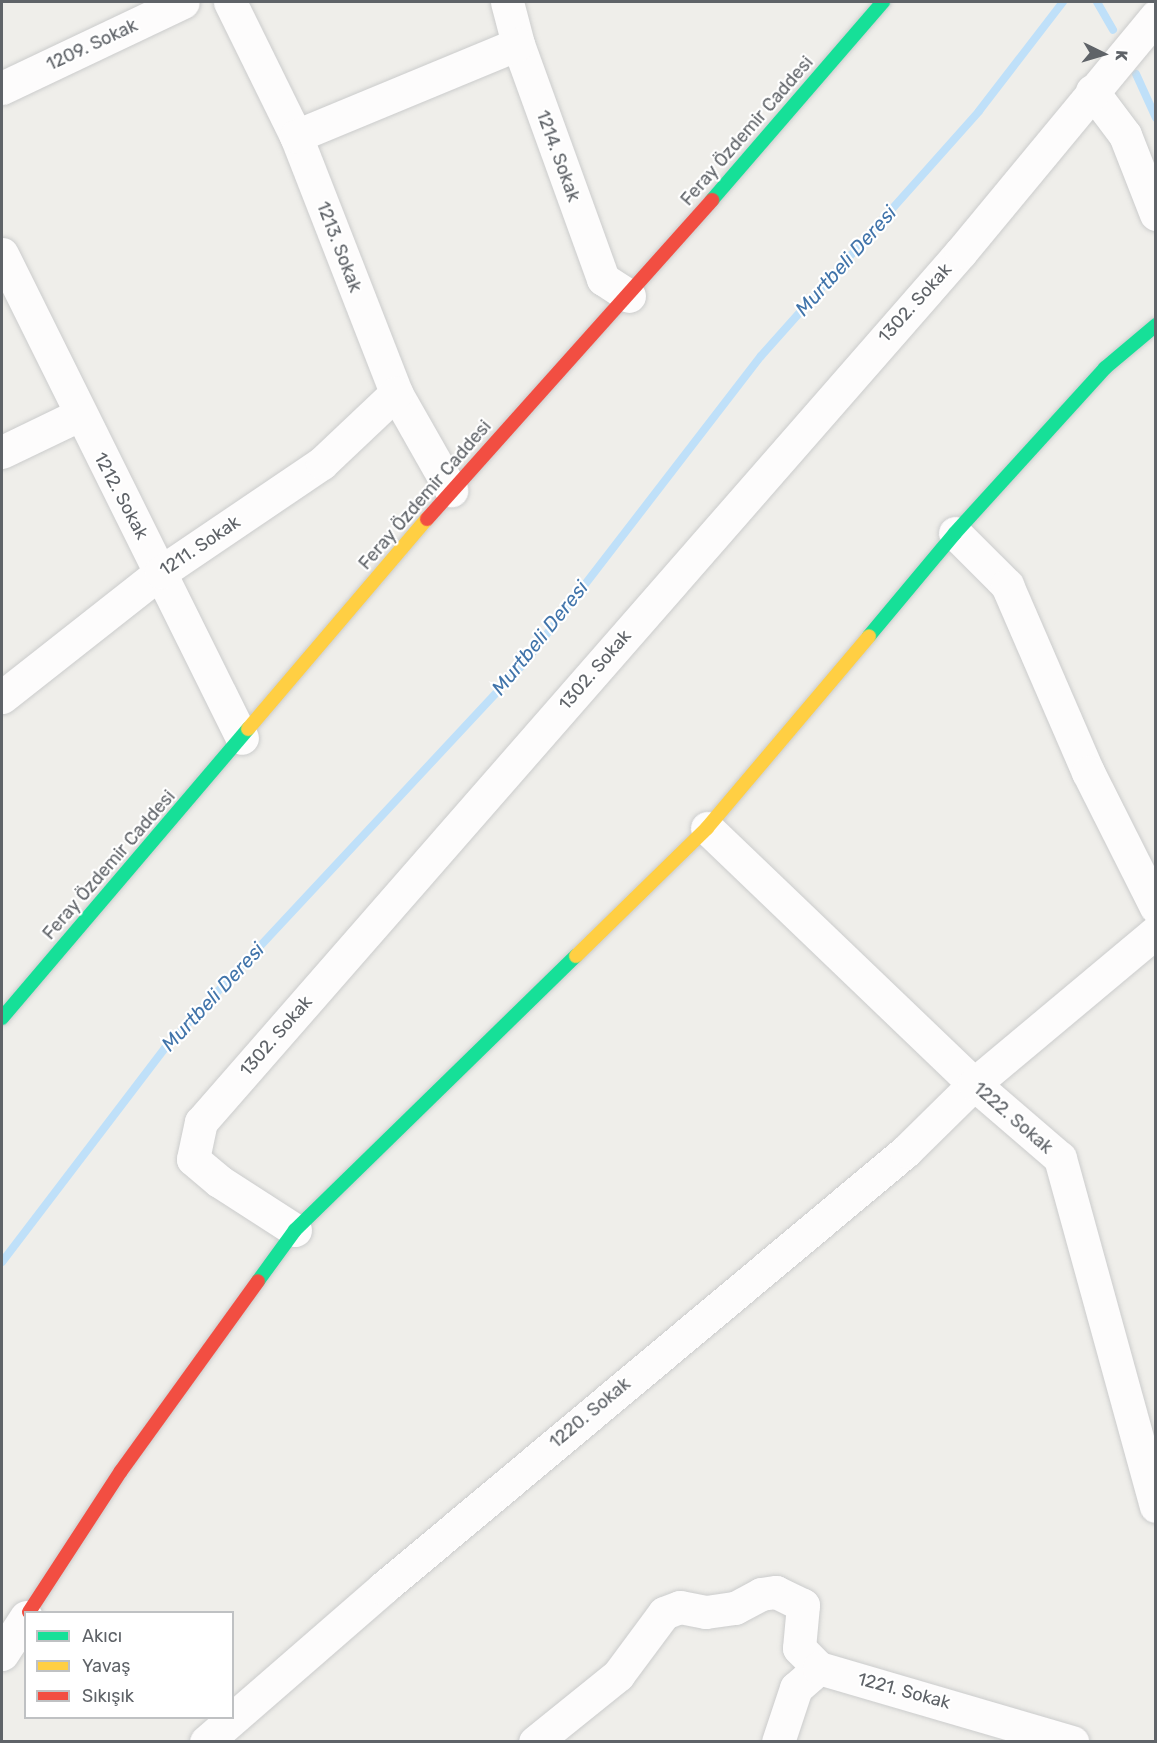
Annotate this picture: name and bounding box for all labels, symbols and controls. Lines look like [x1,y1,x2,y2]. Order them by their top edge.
street label: 1209. Sokak [43,14,141,76]
north arrow [1073,24,1133,84]
text: K [1112,49,1131,62]
street label: Feray Özdemir Caddesi [676,52,818,210]
street label: 1214. Sokak [531,107,585,205]
street label: 1213. Sokak [312,199,366,295]
water label: Murtbeli Deresi [790,201,902,321]
street label: 1302. Sokak [874,259,956,347]
street label: Feray Özdemir Caddesi [354,416,496,574]
street label: 1212. Sokak [89,449,153,543]
street label: 1211. Sokak [156,511,244,581]
water label: Murtbeli Deresi [487,576,593,700]
street label: 1302. Sokak [554,625,636,715]
street label: Feray Özdemir Caddesi [38,786,180,944]
water label: Murtbeli Deresi [157,938,269,1056]
street label: 1302. Sokak [235,991,317,1081]
street label: 1222. Sokak [969,1078,1057,1158]
street label: 1220. Sokak [545,1373,635,1453]
legend [24,1611,234,1719]
text: Akıcı [82,1625,122,1647]
text: Yavaş [82,1655,130,1677]
street label: 1221. Sokak [855,1668,953,1714]
text: Sıkışık [82,1685,134,1707]

